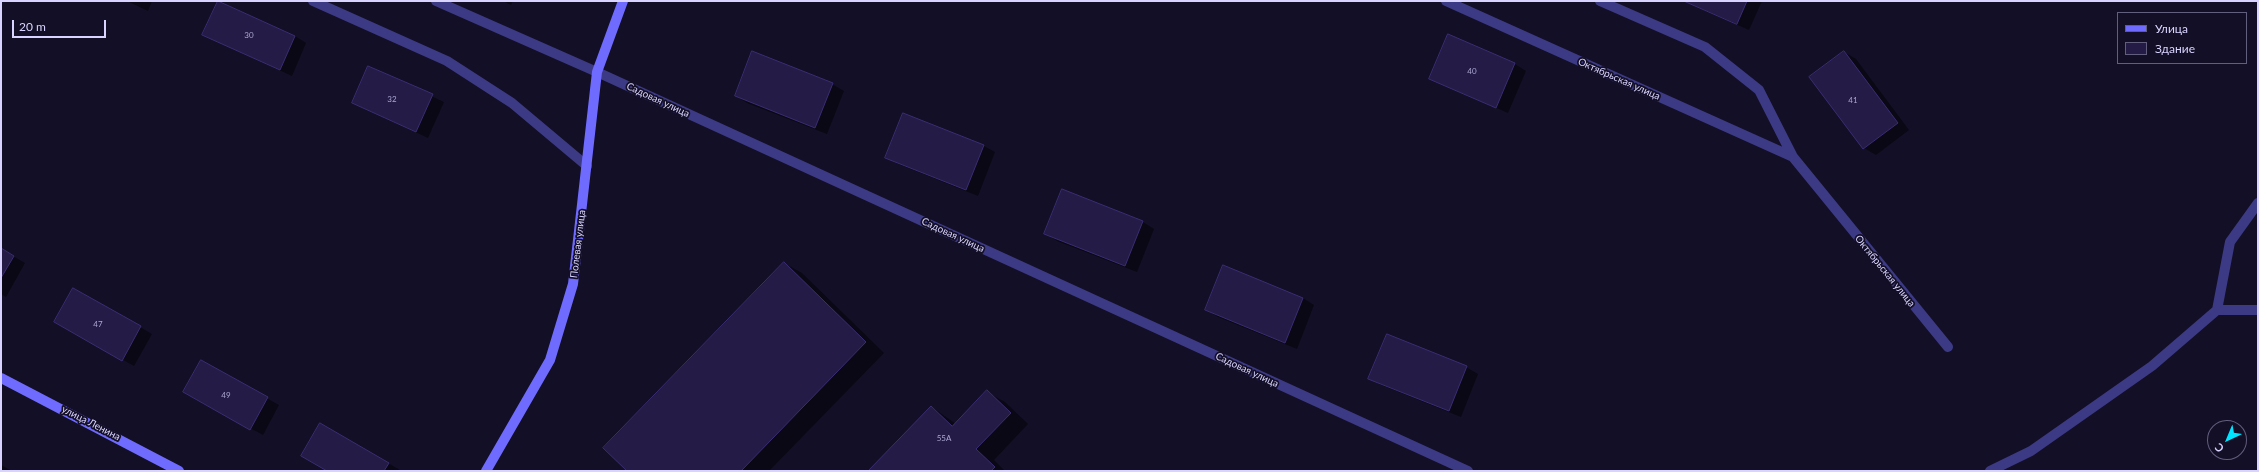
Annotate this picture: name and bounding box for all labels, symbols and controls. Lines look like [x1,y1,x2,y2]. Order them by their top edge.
scale bar [14,12,108,38]
legend [2117,12,2247,64]
text: 20 m [19,19,46,34]
text: Улица [2155,21,2188,36]
house number: 30 [244,30,254,40]
text: Здание [2155,41,2195,56]
street label: Октябрьская улица [1576,55,1662,103]
house number: 40 [1467,66,1477,76]
street label: Садовая улица [625,80,691,120]
house number: 32 [387,94,397,104]
house number: 41 [1848,95,1858,105]
street label: Полевая улица [568,209,588,279]
street label: Садовая улица [920,215,986,255]
street label: Октябрьская улица [1852,233,1918,309]
house number: 47 [93,319,103,329]
street label: Садовая улица [1214,350,1280,390]
house number: 49 [221,390,231,400]
street label: улица Ленина [60,403,122,443]
north arrow [2207,420,2247,460]
house number: 55А [937,433,951,443]
text: С [2212,441,2226,455]

